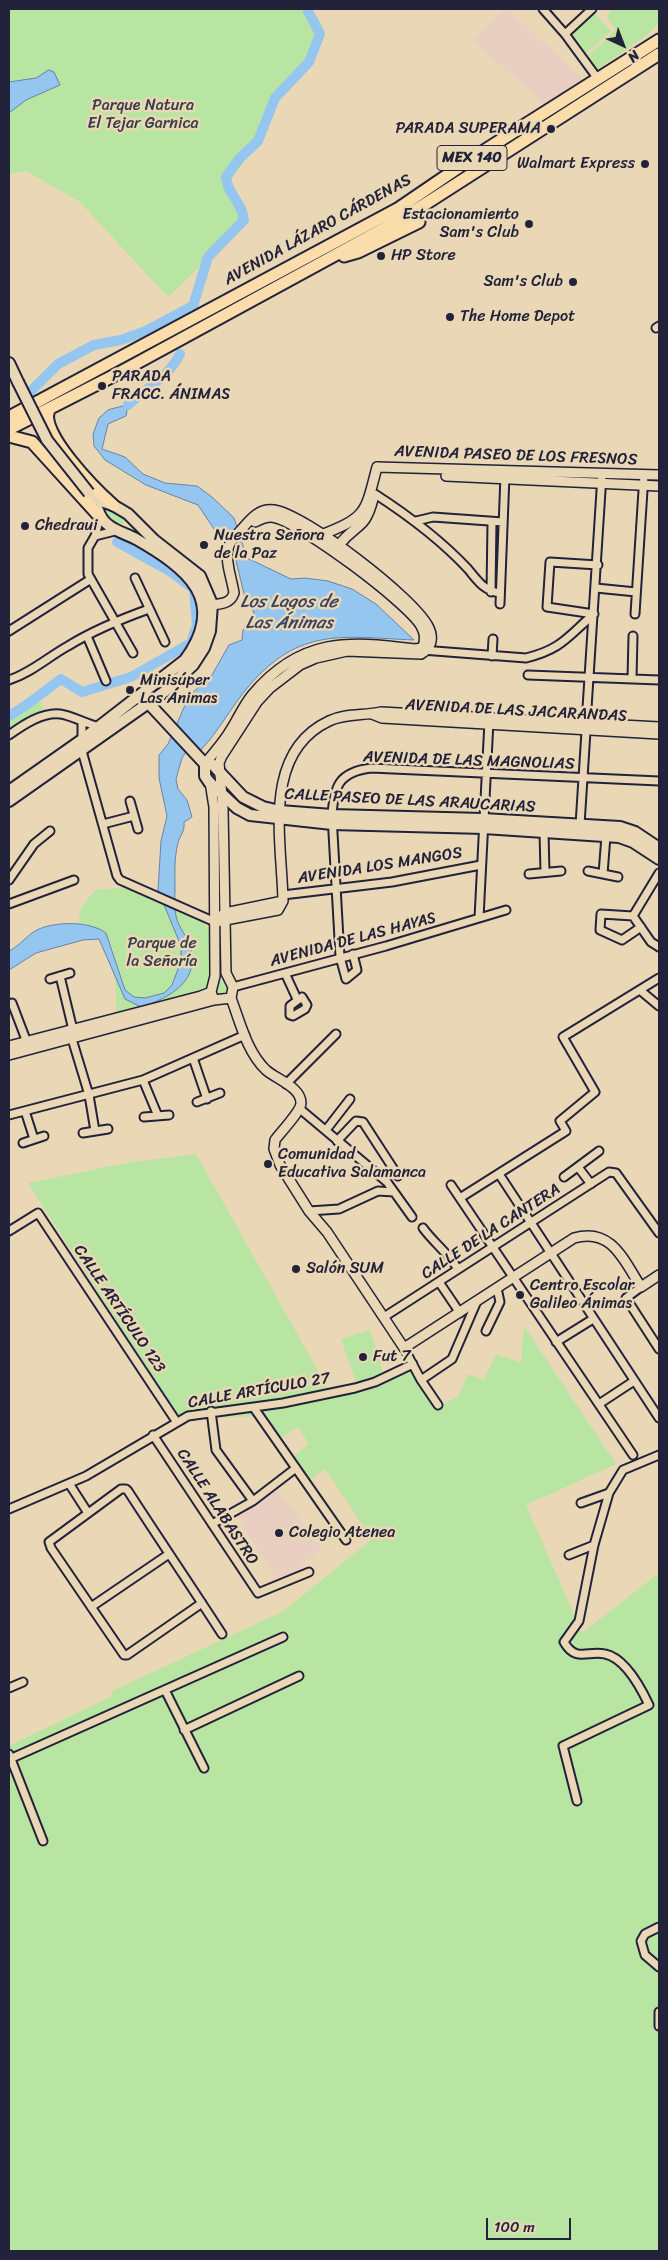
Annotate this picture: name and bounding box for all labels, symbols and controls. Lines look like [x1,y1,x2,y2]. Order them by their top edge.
north arrow [598,20,648,70]
text: N [622,44,646,69]
park label: Parque Natura El Tejar Garnica [88,96,198,134]
place label: PARADA SUPERAMA [396,119,541,139]
marker: PARADA SUPERAMA [545,123,557,135]
road number: MEX 140 [437,146,507,170]
place label: Walmart Express [517,154,635,174]
marker: Walmart Express [639,158,651,170]
street label: AVENIDA LÁZARO CÁRDENAS [221,170,415,290]
place label: Estacionamiento Sam's Club [403,205,519,243]
marker: Estacionamiento Sam's Club [523,218,535,230]
place label: HP Store [391,246,456,266]
marker: HP Store [375,250,387,262]
place label: Sam's Club [483,272,563,292]
marker: Sam's Club [567,276,579,288]
place label: The Home Depot [460,307,575,327]
marker: The Home Depot [444,311,456,323]
place label: PARADA FRACC. ÁNIMAS [112,367,230,405]
marker: PARADA FRACC. ÁNIMAS [96,380,108,392]
street label: AVENIDA PASEO DE LOS FRESNOS [394,442,638,470]
place label: Chedraui [35,516,98,536]
marker: Chedraui [19,520,31,532]
place label: Nuestra Señora de la Paz [214,526,325,564]
marker: Nuestra Señora de la Paz [198,539,210,551]
water label: Los Lagos de Las Ánimas [240,591,338,634]
place label: Minisúper Las Ánimas [140,671,217,709]
marker: Minisúper Las Ánimas [124,684,136,696]
street label: AVENIDA DE LAS JACARANDAS [405,696,627,726]
street label: AVENIDA DE LAS MAGNOLIAS [363,748,575,774]
street label: CALLE PASEO DE LAS ARAUCARIAS [284,785,536,817]
street label: AVENIDA LOS MANGOS [296,844,464,888]
street label: AVENIDA DE LAS HAYAS [268,909,438,971]
park label: Parque de la Señoría [127,934,197,972]
place label: Comunidad Educativa Salamanca [278,1145,426,1183]
marker: Comunidad Educativa Salamanca [262,1158,274,1170]
street label: CALLE DE LA CANTERA [418,1180,564,1284]
street label: CALLE ARTÍCULO 123 [69,1241,169,1377]
place label: Salón SUM [306,1259,384,1279]
marker: Salón SUM [290,1263,302,1275]
place label: Centro Escolar Galileo Ánimas [530,1276,634,1314]
marker: Centro Escolar Galileo Ánimas [514,1289,526,1301]
place label: Fut 7 [373,1347,411,1367]
marker: Fut 7 [357,1351,369,1363]
street label: CALLE ARTÍCULO 27 [187,1369,331,1413]
street label: CALLE ALABASTRO [172,1445,262,1569]
place label: Colegio Atenea [289,1523,395,1543]
marker: Colegio Atenea [273,1527,285,1539]
scale bar [488,2208,573,2240]
text: 100 m [494,2214,535,2240]

